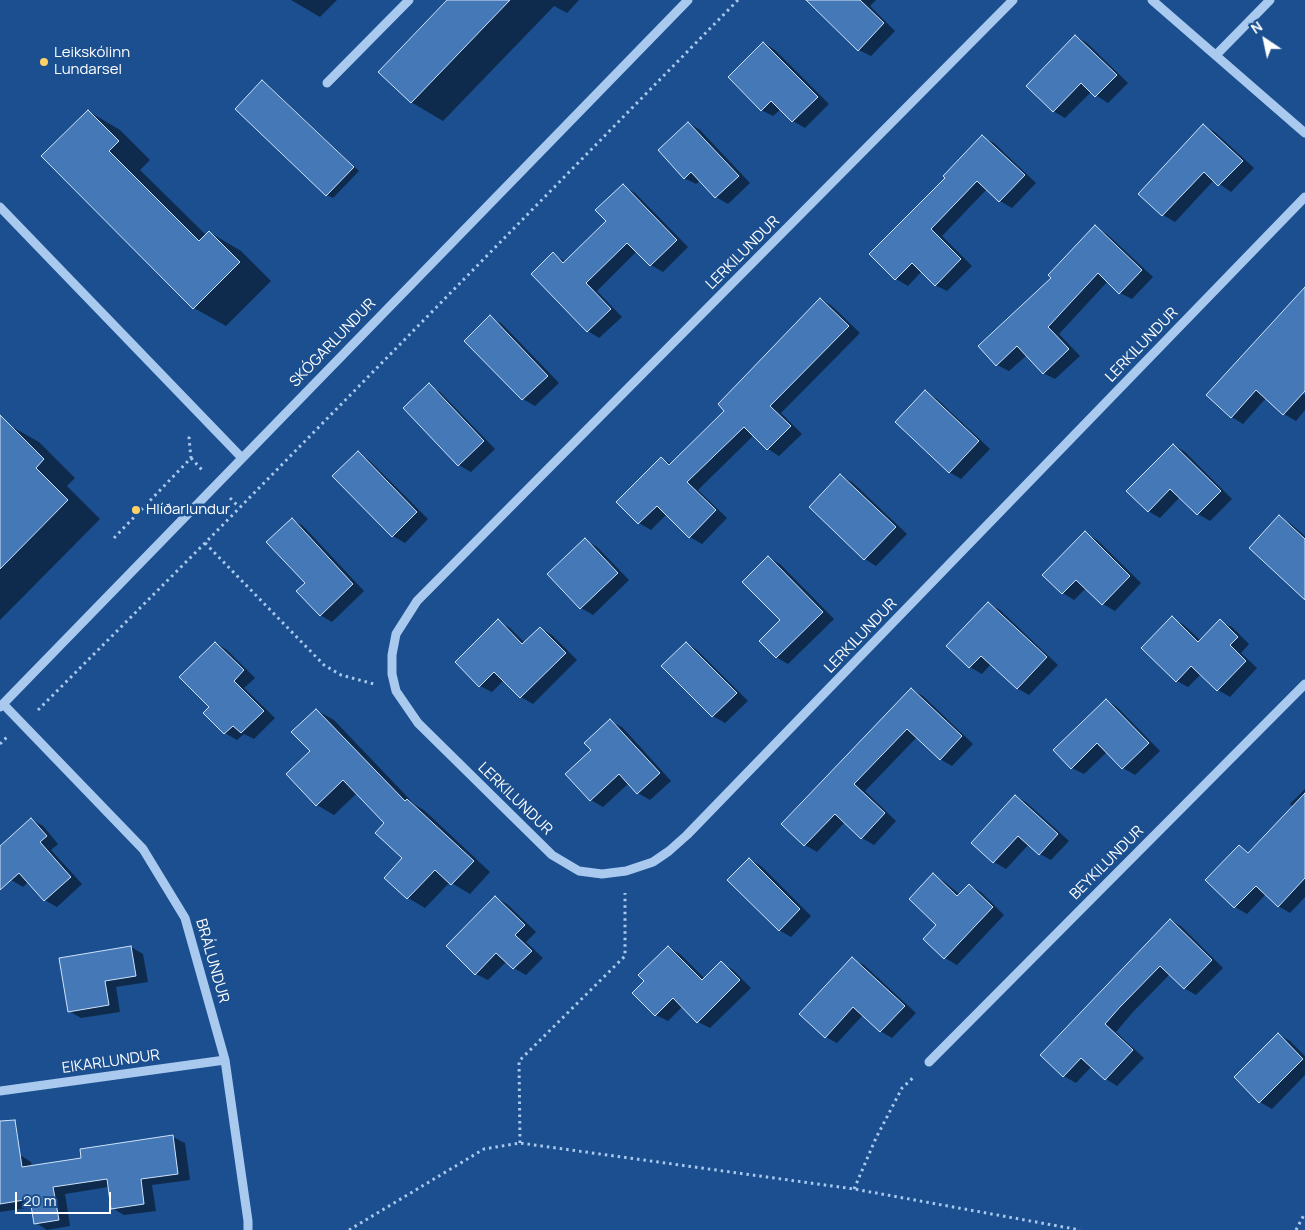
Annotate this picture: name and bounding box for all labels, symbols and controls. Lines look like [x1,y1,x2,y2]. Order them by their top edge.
north arrow [1240,15,1290,65]
text: N [1247,16,1266,38]
place label: Leikskólinn Lundarsel [54,44,130,79]
marker: Leikskólinn Lundarsel [38,56,50,68]
street label: LERKILUNDUR [702,212,784,294]
street label: SKÓGARLUNDUR [286,295,380,391]
street label: LERKILUNDUR [1102,304,1182,386]
place label: Hlíðarlundur [146,501,230,519]
marker: Hlíðarlundur [130,504,142,516]
street label: LERKILUNDUR [821,595,901,677]
street label: LERKILUNDUR [474,759,556,839]
street label: BEYKILUNDUR [1066,822,1148,904]
street label: BRÁLUNDUR [191,917,233,1005]
street label: EIKARLUNDUR [61,1046,161,1078]
scale bar [18,1182,114,1214]
text: 20 m [23,1190,56,1211]

